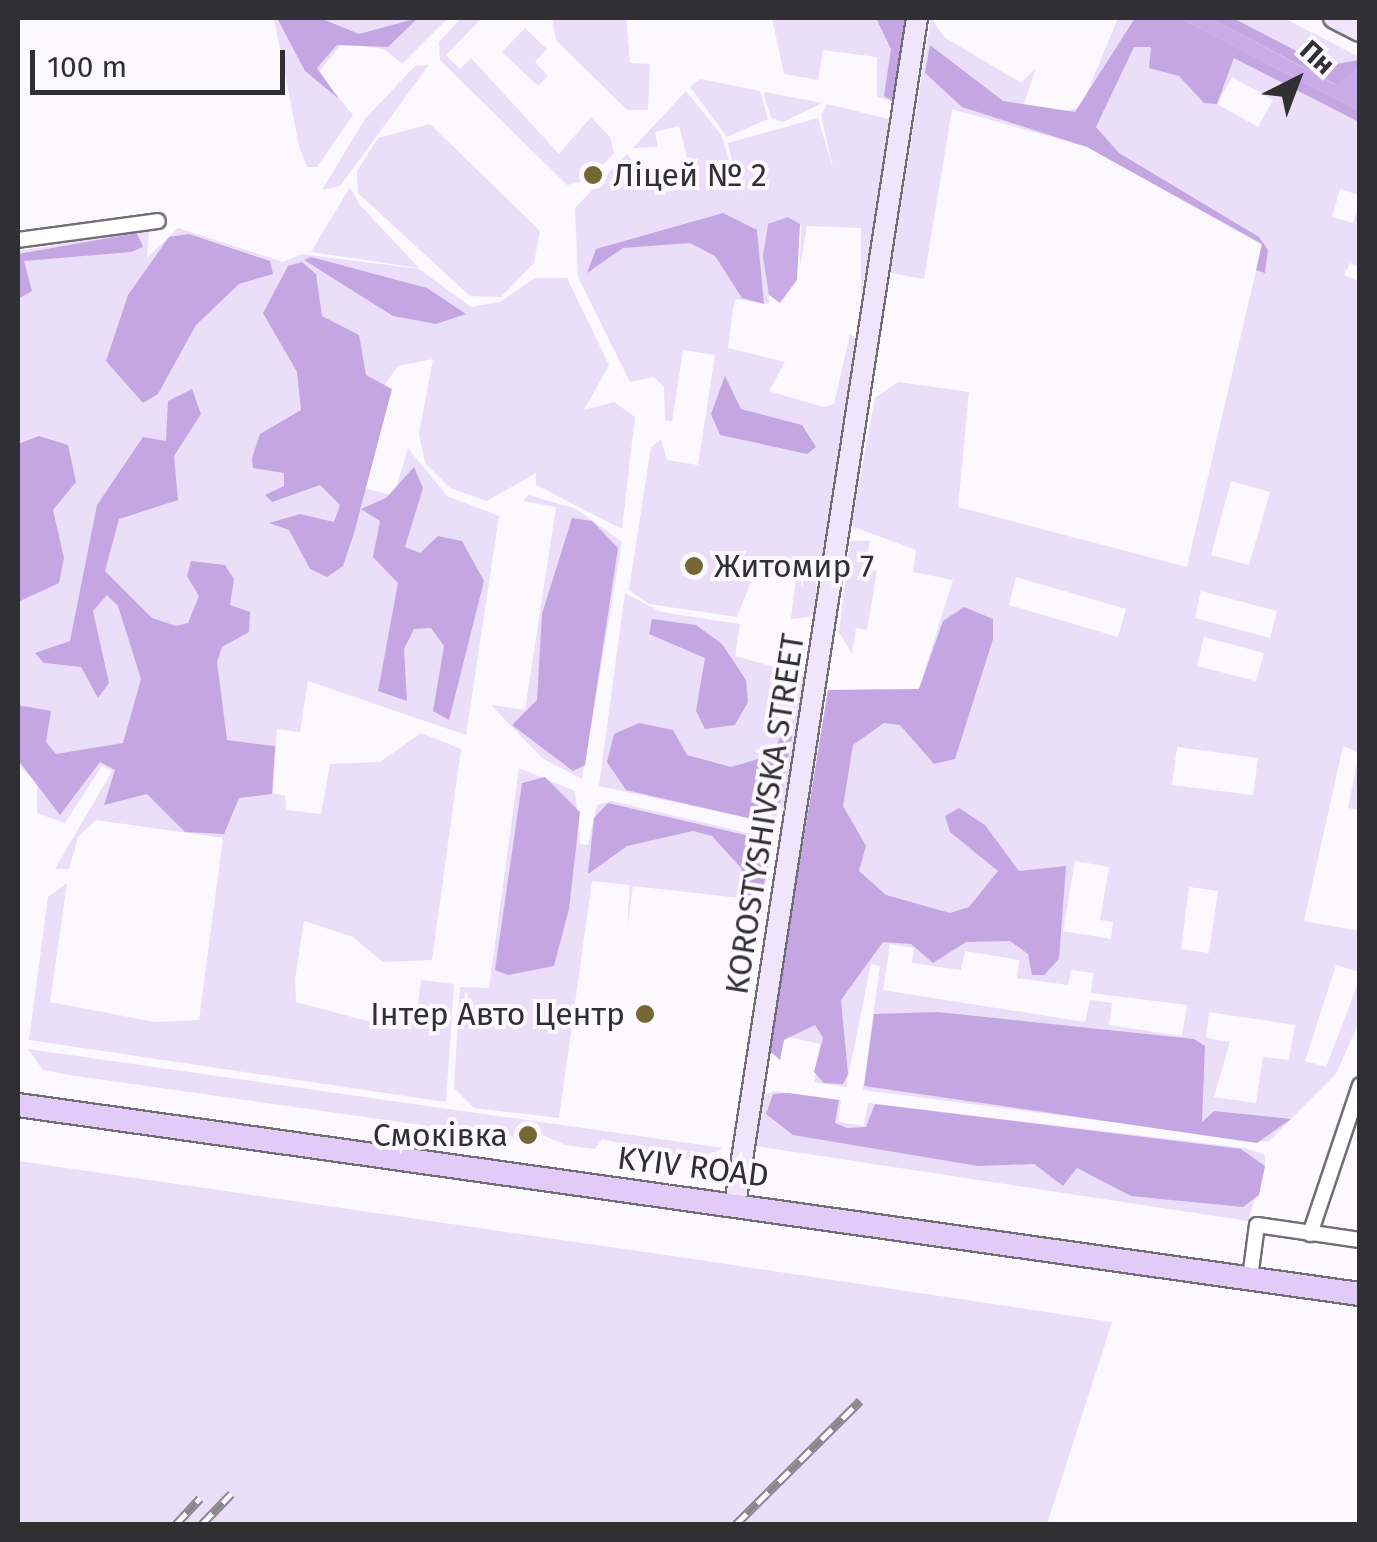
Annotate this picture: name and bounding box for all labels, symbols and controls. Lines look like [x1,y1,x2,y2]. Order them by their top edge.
scale bar [35,30,290,92]
north arrow [1247,30,1347,130]
text: Пн [1293,33,1341,81]
text: 100 m [47,49,127,85]
place label: Ліцей № 2 [613,156,767,194]
marker: Ліцей № 2 [582,164,604,186]
place label: Житомир 7 [714,547,874,585]
marker: Житомир 7 [683,555,705,577]
street label: KOROSTYSHIVSKA STREET [718,631,812,997]
place label: Інтер Авто Центр [370,995,625,1033]
marker: Інтер Авто Центр [634,1003,656,1025]
place label: Смоківка [373,1116,508,1154]
marker: Смоківка [517,1124,539,1146]
street label: KYIV ROAD [615,1139,771,1195]

